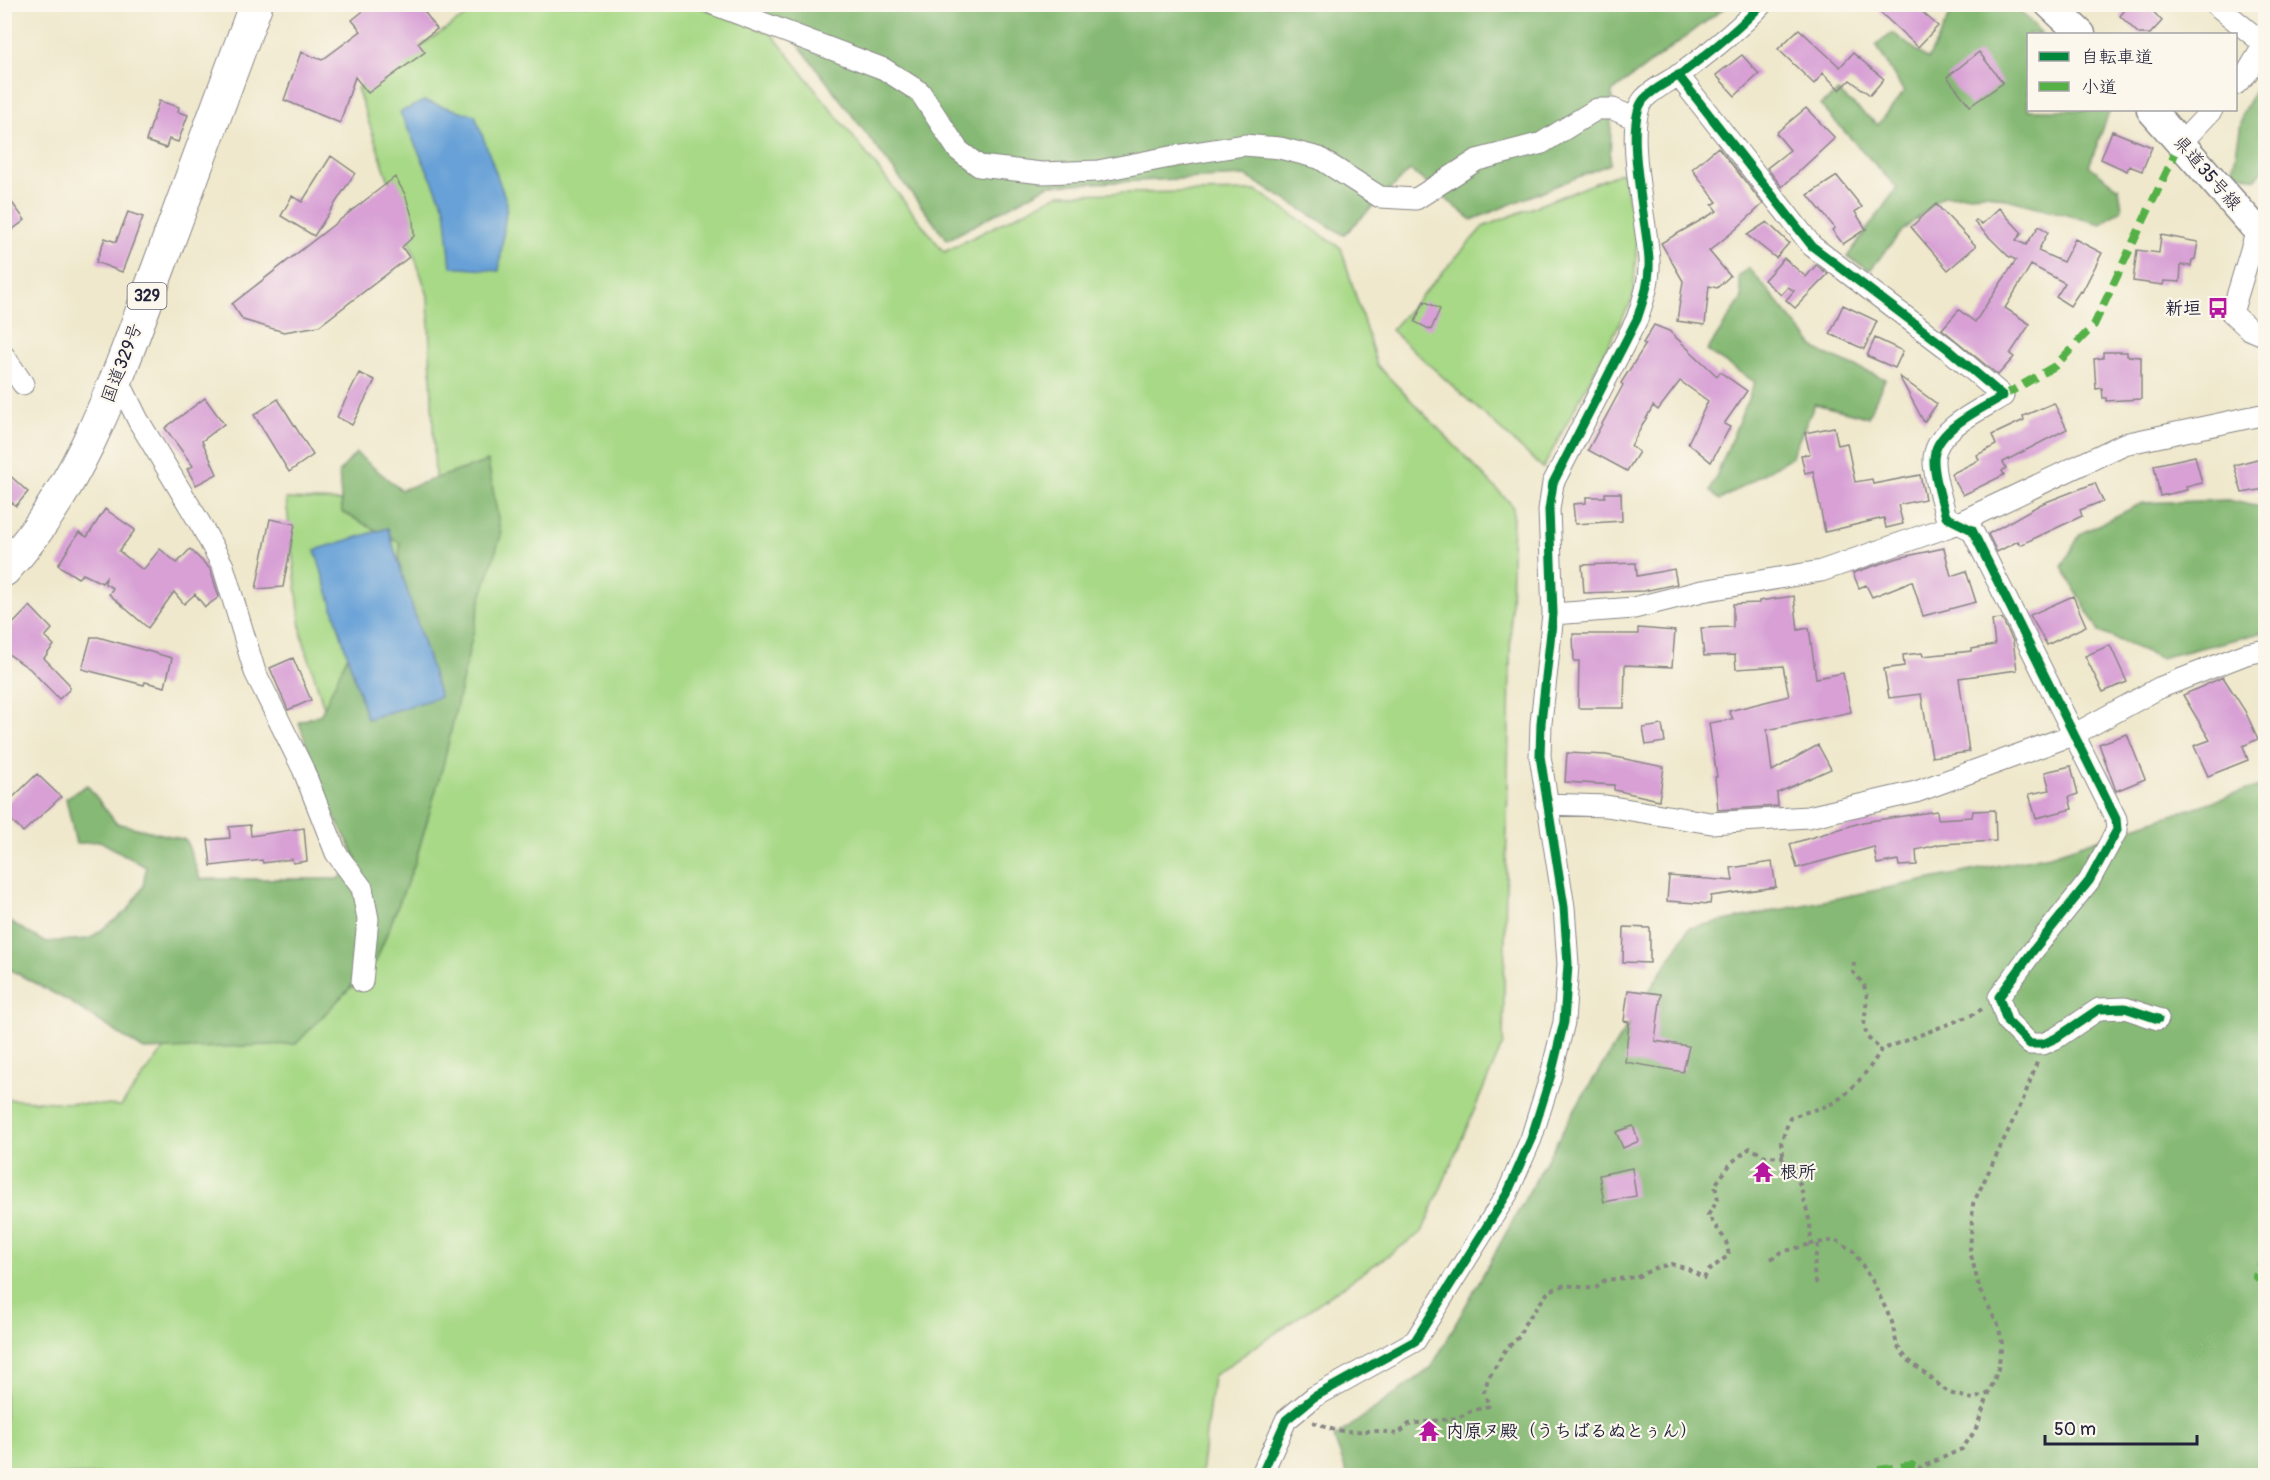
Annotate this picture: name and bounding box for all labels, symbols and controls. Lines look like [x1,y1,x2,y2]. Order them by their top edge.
legend [2027,33,2237,111]
text: 自転車道 [2081,46,2153,69]
text: 小道 [2081,76,2117,99]
street label: 県道35号線 [2168,131,2246,215]
road number: 329 [128,283,166,309]
bus stop icon: 新垣 [2206,296,2230,320]
place label: 新垣 [2165,297,2201,320]
street label: 国道329号 [96,320,148,406]
temple icon: 根所 [1751,1160,1775,1184]
place label: 根所 [1780,1161,1816,1184]
scale bar [2045,1408,2196,1446]
text: 50 m [2054,1418,2096,1441]
temple icon: 内原ヌ殿（うちばるぬとぅん） [1417,1419,1441,1443]
place label: 内原ヌ殿（うちばるぬとぅん） [1446,1420,1698,1443]

